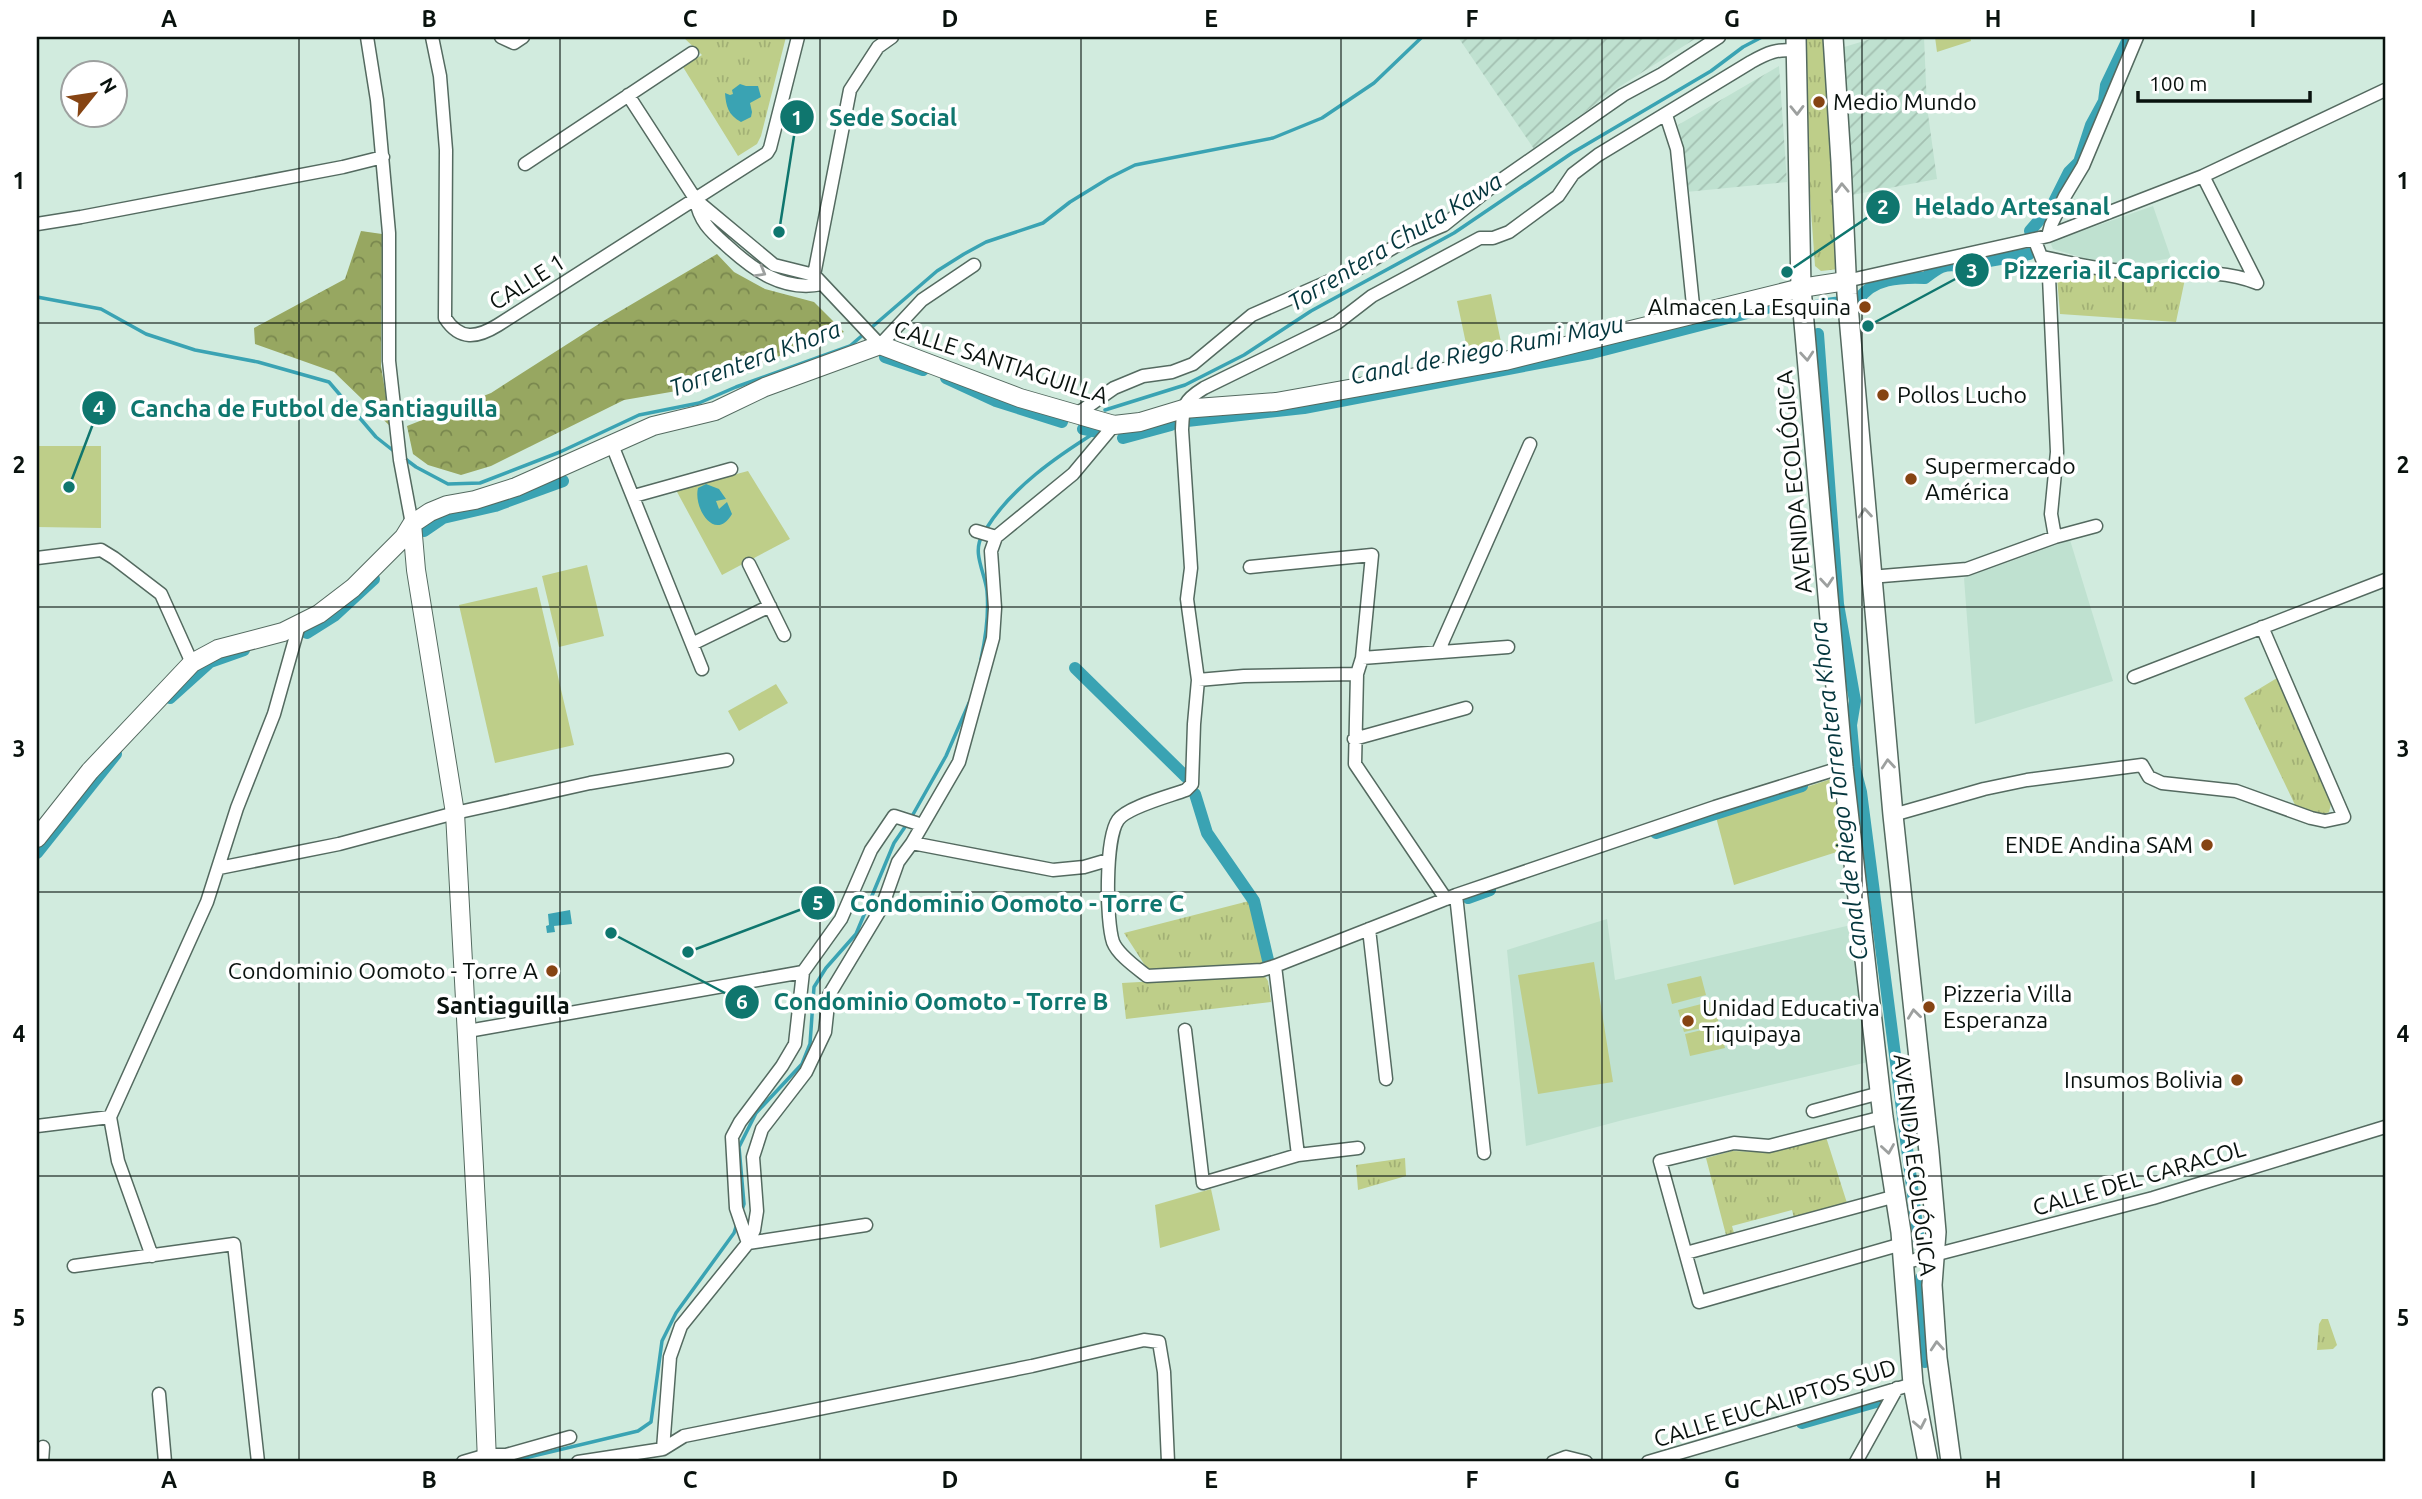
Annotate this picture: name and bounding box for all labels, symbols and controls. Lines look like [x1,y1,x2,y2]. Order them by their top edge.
text: A [161,6,177,31]
text: B [421,6,437,31]
text: C [683,6,698,31]
text: D [942,6,958,31]
text: E [1204,6,1218,31]
text: F [1466,6,1479,31]
text: G [1724,6,1740,31]
text: H [1985,6,2001,31]
text: I [2250,6,2256,31]
north arrow [60,60,130,130]
scale bar [2138,60,2310,104]
text: 100 m [2149,71,2207,95]
text: N [96,74,122,97]
place label: Medio Mundo [1833,89,1977,114]
marker: Medio Mundo [1811,94,1827,110]
callout: Sede Social [779,95,971,140]
text: Sede Social [829,104,957,131]
text: 1 [791,105,803,129]
one-way arrow [1789,105,1805,115]
water label: Torrentera Chuta Kawa [1283,167,1507,316]
text: 1 [13,168,25,193]
text: 1 [2397,168,2409,193]
one-way arrow [1835,183,1850,194]
callout: Helado Artesanal [1865,184,2124,229]
text: Helado Artesanal [1914,193,2110,220]
text: 2 [1877,194,1889,218]
callout: Pizzeria il Capriccio [1954,248,2235,293]
street label: CALLE 1 [484,249,569,314]
text: Pizzeria il Capriccio [2003,257,2221,284]
text: 3 [1966,258,1978,282]
one-way arrow [754,264,767,277]
place label: Almacen La Esquina [1648,294,1851,319]
marker: Almacen La Esquina [1857,299,1873,315]
water label: Canal de Riego Rumi Mayu [1348,310,1626,389]
water label: Torrentera Khora [665,315,844,402]
street label: CALLE SANTIAGUILLA [891,315,1112,408]
one-way arrow [1799,350,1814,361]
street label: AVENIDA ECOLÓGICA [1770,370,1816,595]
place label: Pollos Lucho [1897,382,2027,407]
callout: Cancha de Futbol de Santiaguilla [81,386,512,431]
marker: Pollos Lucho [1875,387,1891,403]
text: 4 [93,395,105,419]
text: Cancha de Futbol de Santiaguilla [130,395,498,422]
text: 2 [13,452,25,477]
text: 2 [2397,452,2409,477]
place label: Supermercado América [1925,453,2076,504]
marker: Supermercado América [1903,471,1919,487]
one-way arrow [1858,507,1873,518]
one-way arrow [1819,577,1834,588]
water label: Canal de Riego Torrentera Khora [1804,620,1873,962]
text: 3 [13,736,25,761]
text: 3 [2397,736,2409,761]
one-way arrow [1881,758,1896,769]
place label: ENDE Andina SAM [2005,832,2193,857]
marker: ENDE Andina SAM [2199,837,2215,853]
callout: Condominio Oomoto - Torre C [800,881,1198,926]
text: 5 [812,890,824,914]
text: Condominio Oomoto - Torre C [850,890,1184,917]
place label: Condominio Oomoto - Torre A [228,958,538,983]
marker: Condominio Oomoto - Torre A [544,963,560,979]
callout: Condominio Oomoto - Torre B [725,980,1123,1025]
place label: Pizzeria Villa Esperanza [1943,981,2072,1032]
text: Condominio Oomoto - Torre B [774,988,1108,1015]
text: 6 [736,989,748,1013]
district label: Santiaguilla [436,992,570,1019]
place label: Unidad Educativa Tiquipaya [1702,995,1880,1046]
marker: Pizzeria Villa Esperanza [1921,999,1937,1015]
one-way arrow [1906,1009,1921,1020]
marker: Unidad Educativa Tiquipaya [1680,1013,1696,1029]
text: 4 [13,1021,26,1046]
text: 4 [2397,1021,2410,1046]
street label: AVENIDA ECOLÓGICA [1889,1052,1943,1277]
place label: Insumos Bolivia [2064,1067,2223,1092]
marker: Insumos Bolivia [2229,1072,2245,1088]
street label: CALLE DEL CARACOL [2030,1135,2248,1220]
one-way arrow [1880,1143,1895,1155]
text: 5 [13,1305,25,1330]
text: 5 [2397,1305,2409,1330]
one-way arrow [1929,1340,1944,1351]
street label: CALLE EUCALIPTOS SUD [1651,1354,1899,1451]
one-way arrow [1912,1418,1927,1430]
text: A [161,1467,177,1492]
text: B [421,1467,437,1492]
text: C [683,1467,698,1492]
text: D [942,1467,958,1492]
text: E [1204,1467,1218,1492]
text: F [1466,1467,1479,1492]
text: G [1724,1467,1740,1492]
text: H [1985,1467,2001,1492]
text: I [2250,1467,2256,1492]

